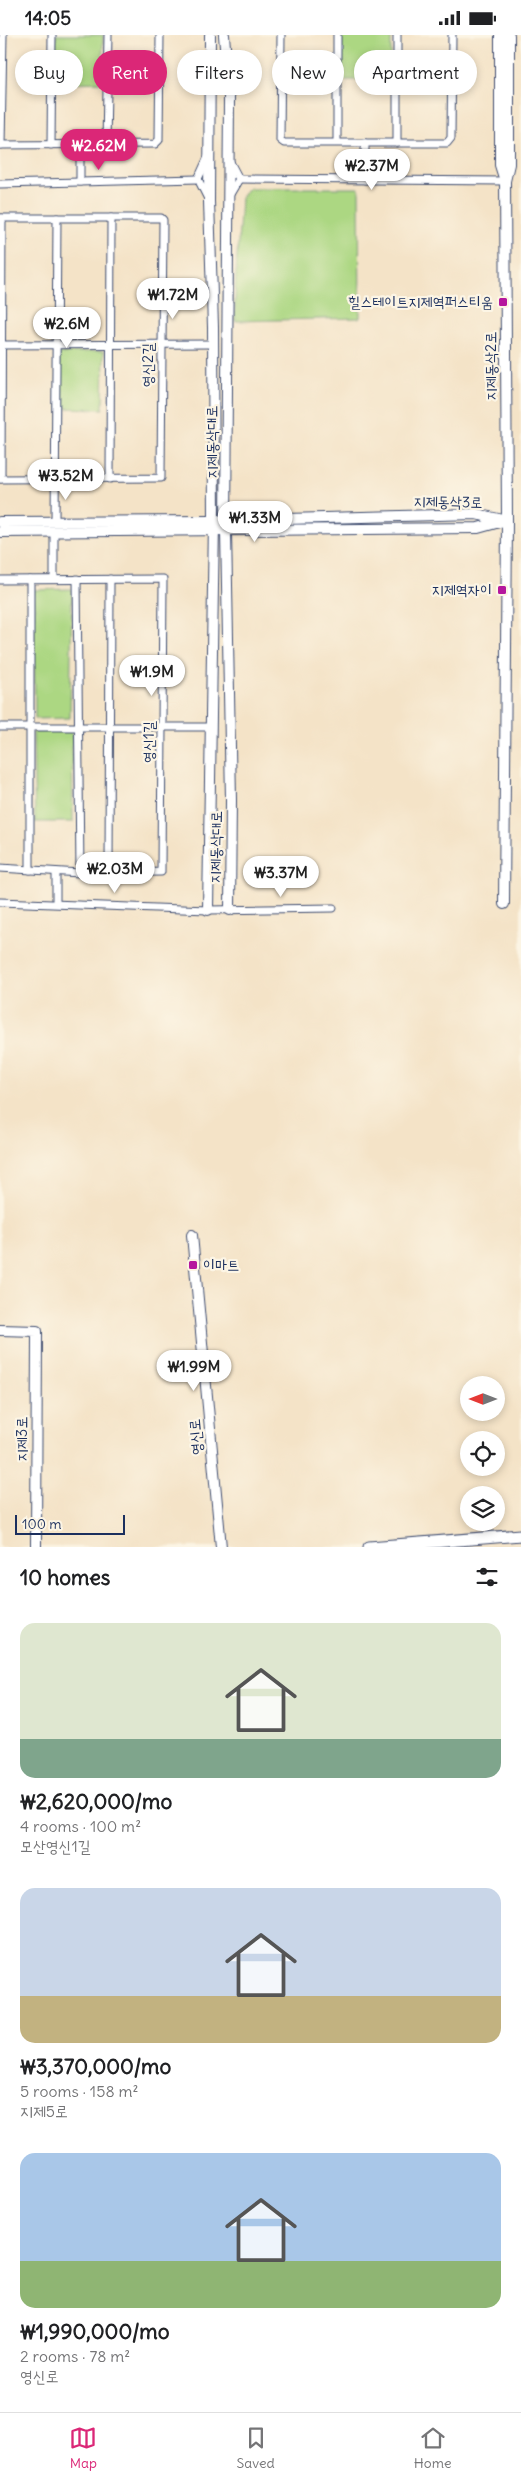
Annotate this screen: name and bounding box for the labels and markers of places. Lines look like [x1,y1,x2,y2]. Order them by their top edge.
pin: ₩2.62M [58,129,140,171]
pin: ₩2.37M [331,149,413,191]
pin: ₩1.72M [132,277,214,320]
place label: 힐스테이트지제역퍼스티움 [348,292,493,311]
marker: 힐스테이트지제역퍼스티움 [497,296,509,308]
pin: ₩2.6M [32,307,102,349]
pin: ₩3.52M [25,459,107,501]
pin: ₩1.33M [214,501,296,543]
place label: 지제역자이 [432,580,492,599]
marker: 지제역자이 [496,584,508,596]
pin: ₩1.9M [117,655,187,697]
pin: ₩2.03M [74,851,156,894]
pin: ₩3.37M [240,855,322,898]
place label: 이마트 [203,1255,239,1274]
marker: 이마트 [187,1259,199,1271]
pin: ₩1.99M [153,1349,235,1392]

